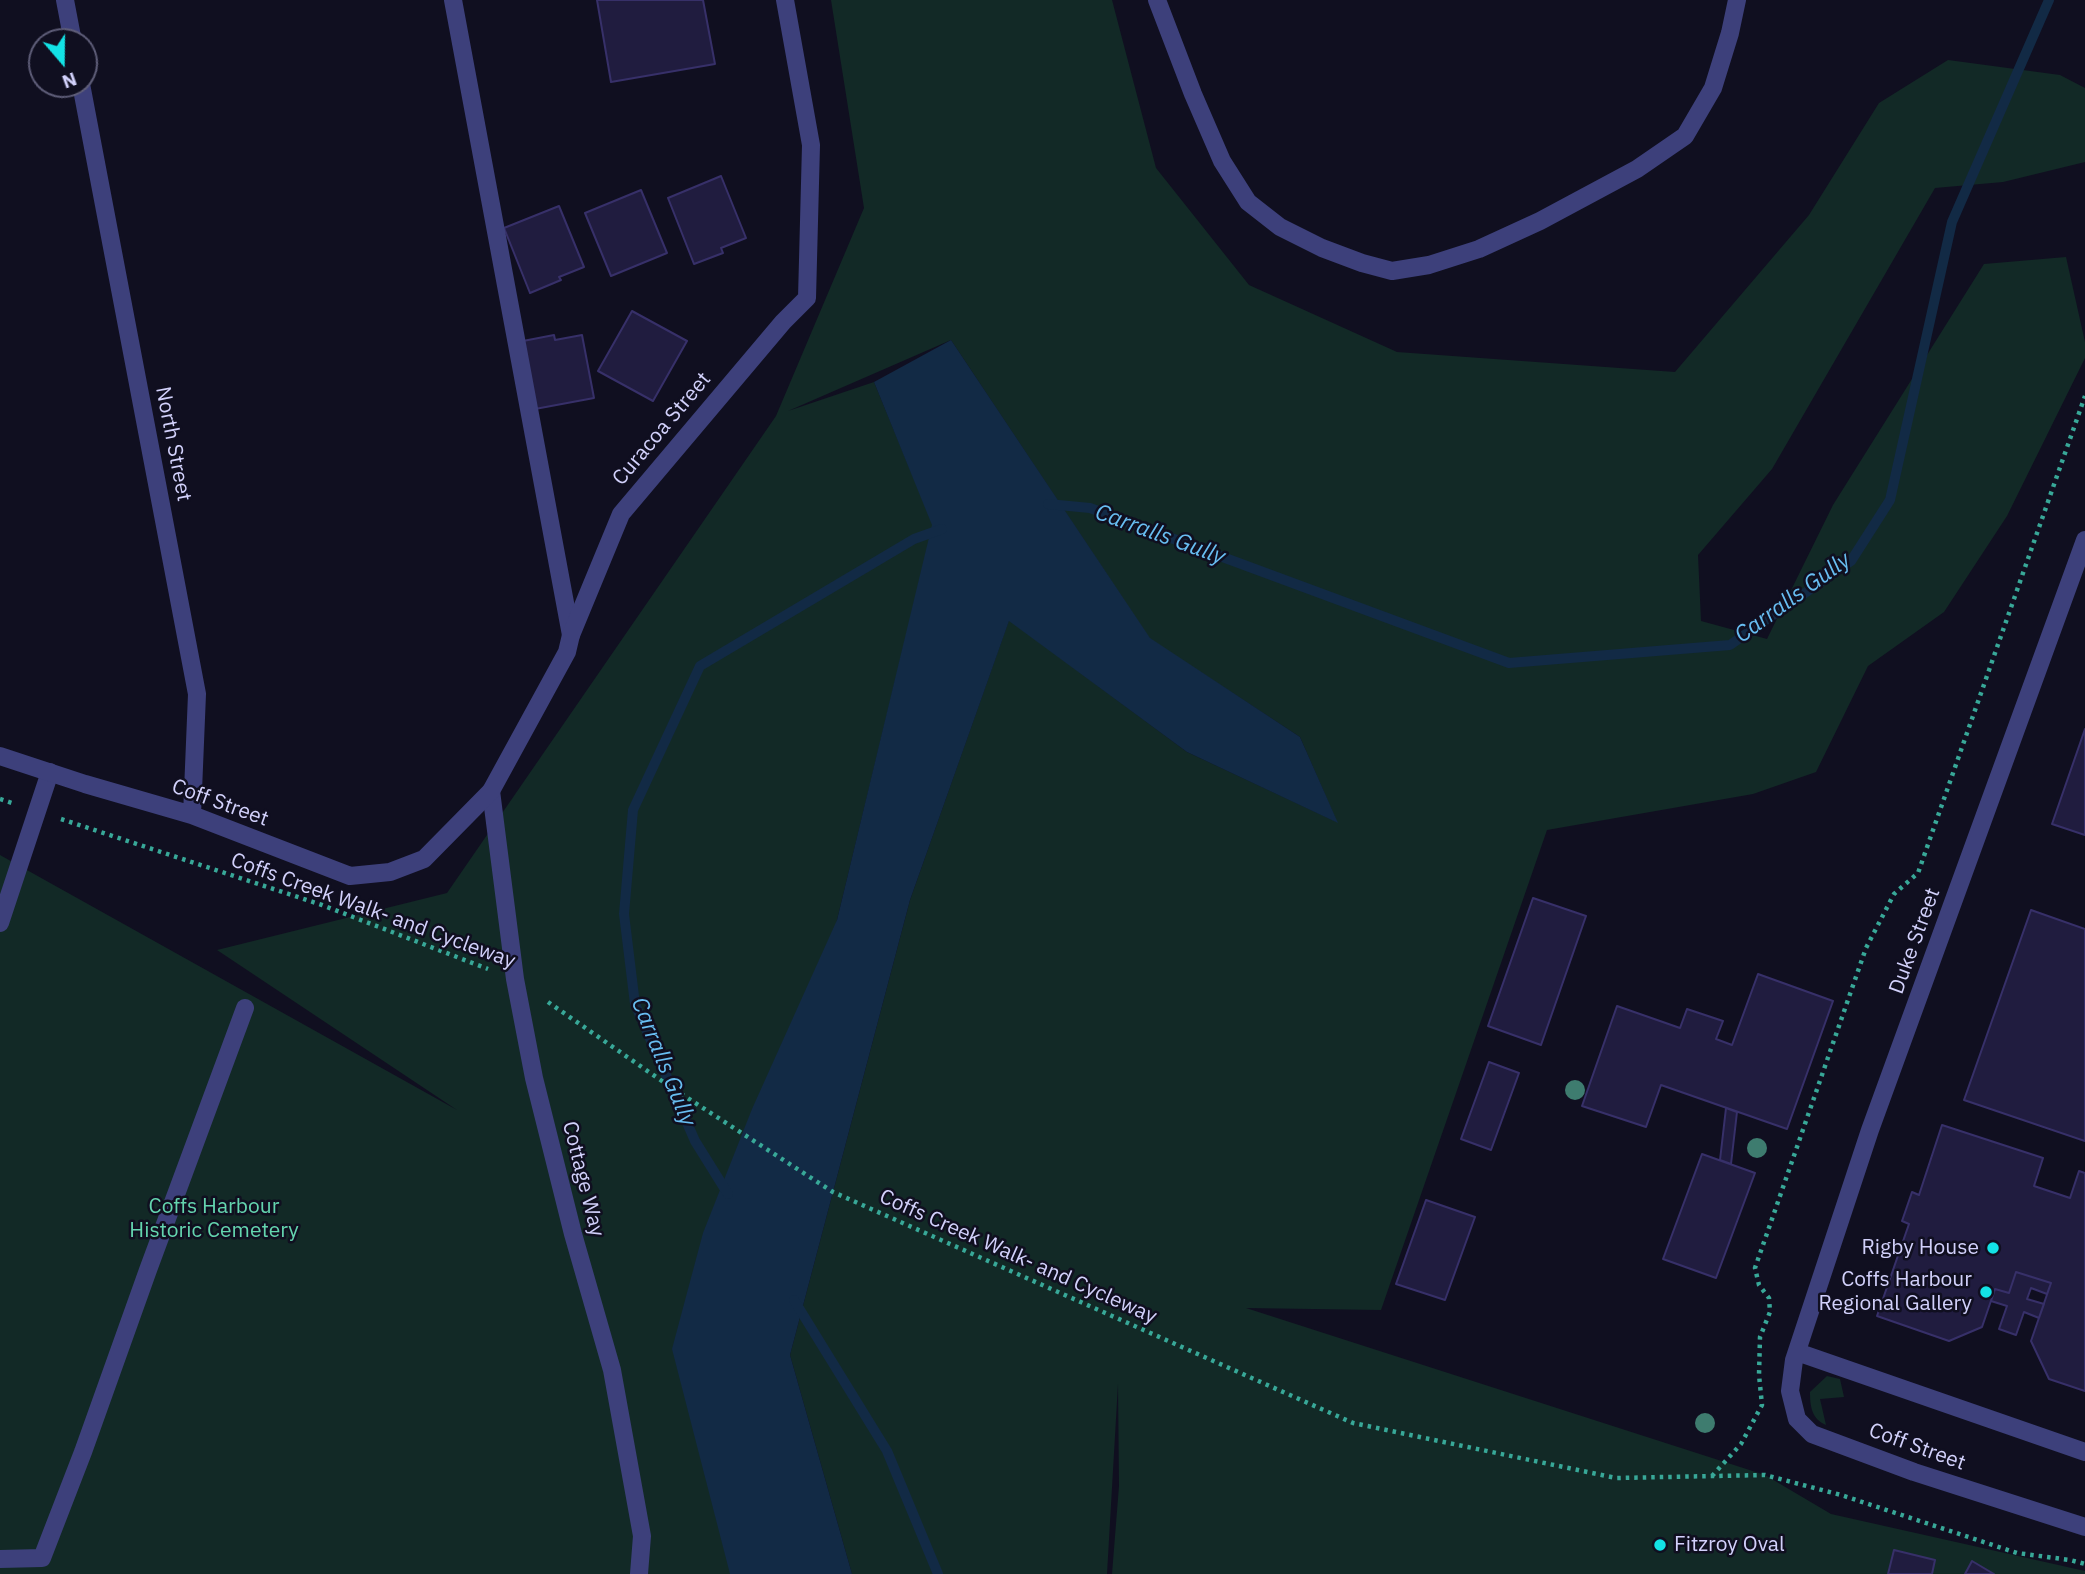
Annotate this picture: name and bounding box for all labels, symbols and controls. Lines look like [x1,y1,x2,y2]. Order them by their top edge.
north arrow [28,28,98,98]
text: N [59,67,80,94]
street label: Curacoa Street [607,367,717,491]
street label: North Street [150,385,196,503]
water label: Carralls Gully [1091,499,1229,571]
water label: Carralls Gully [1730,547,1856,649]
street label: Coff Street [168,774,272,832]
street label: Coffs Creek Walk- and Cycleway [227,848,519,974]
street label: Duke Street [1884,885,1946,997]
water label: Carralls Gully [625,994,701,1130]
street label: Cottage Way [556,1119,610,1239]
street label: Coffs Creek Walk- and Cycleway [875,1184,1161,1330]
park label: Coffs Harbour Historic Cemetery [129,1194,299,1244]
place label: Rigby House [1861,1235,1979,1261]
marker: Rigby House [1985,1240,2001,1256]
place label: Coffs Harbour Regional Gallery [1818,1267,1972,1317]
marker: Coffs Harbour Regional Gallery [1978,1284,1994,1300]
street label: Coff Street [1865,1418,1969,1476]
place label: Fitzroy Oval [1674,1532,1785,1558]
marker: Fitzroy Oval [1652,1537,1668,1553]

